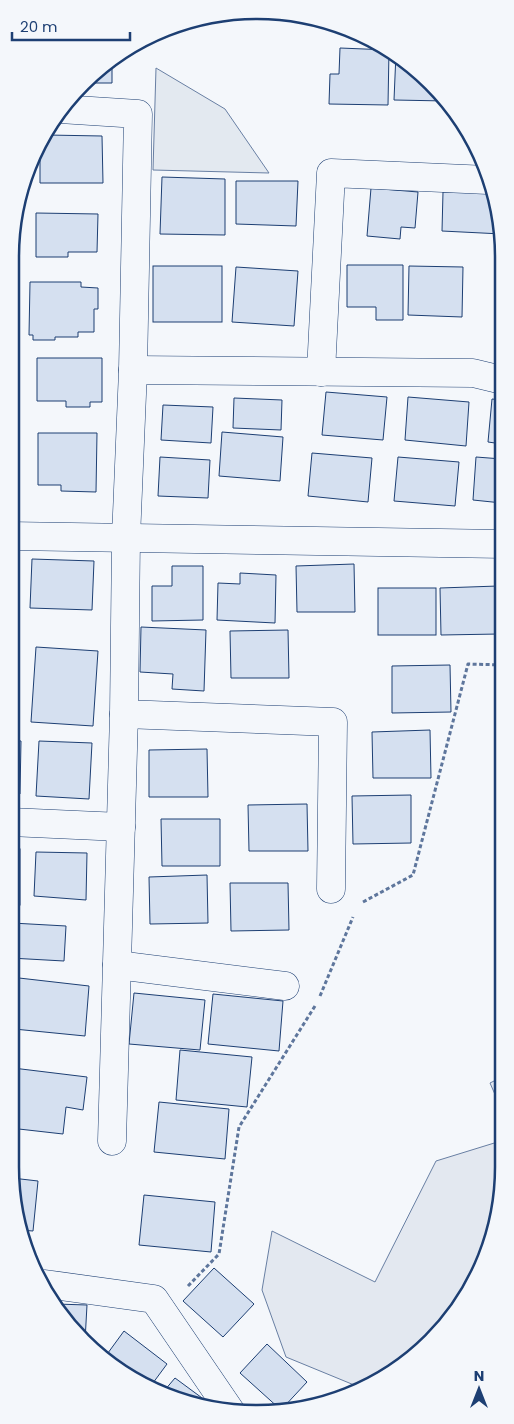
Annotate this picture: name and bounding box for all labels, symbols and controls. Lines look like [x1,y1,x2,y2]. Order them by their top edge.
scale bar [12,10,130,42]
text: 20 m [20,16,58,37]
north arrow [454,1364,504,1414]
text: N [474,1366,484,1386]

